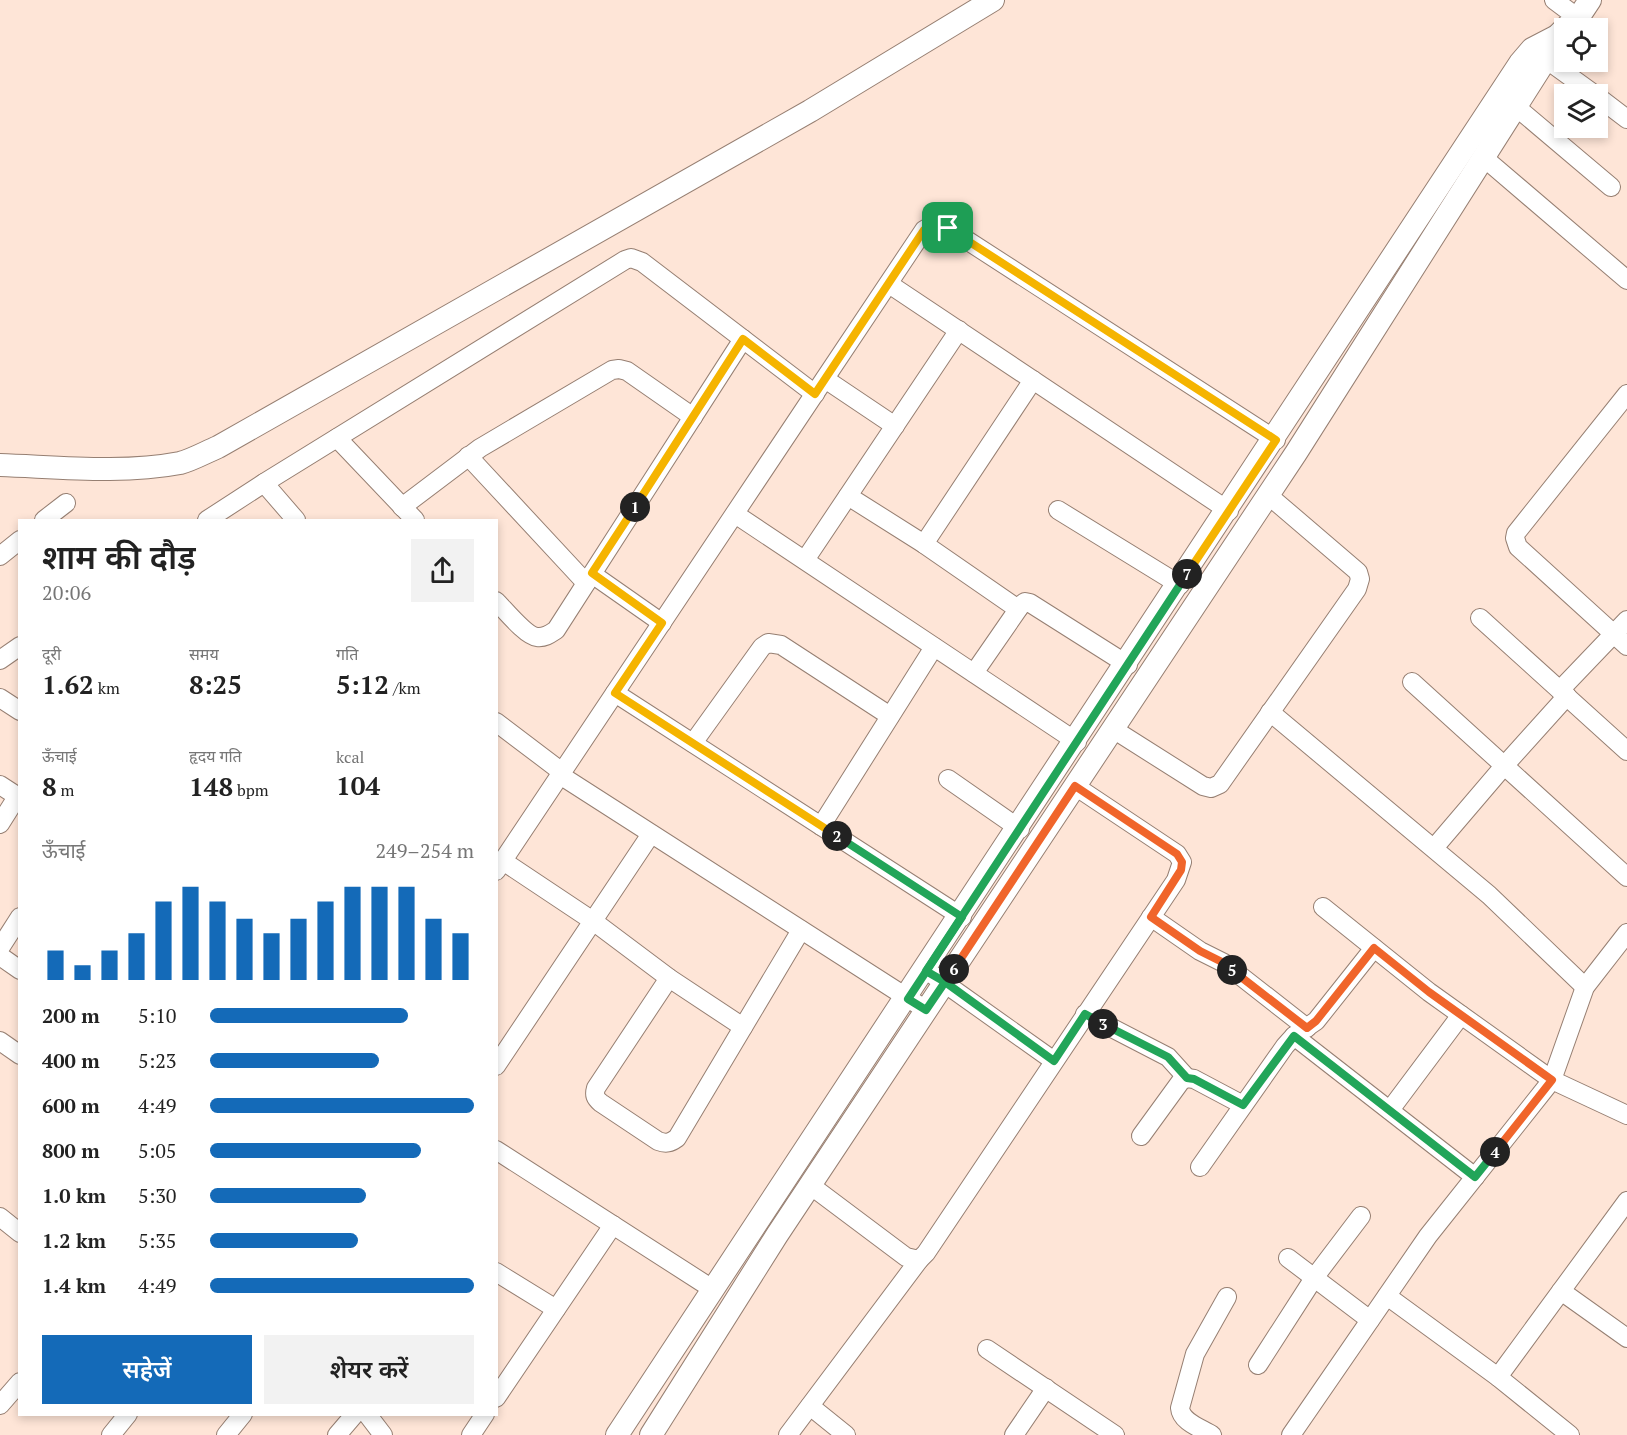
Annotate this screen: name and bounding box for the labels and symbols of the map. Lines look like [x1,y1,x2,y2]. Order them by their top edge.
pin [922,202,973,253]
pin: 1 [620,492,650,522]
pin: 7 [1172,559,1202,589]
pin: 2 [822,821,852,851]
pin: 6 [939,954,969,984]
pin: 5 [1217,955,1247,985]
pin: 3 [1088,1009,1118,1039]
pin: 4 [1480,1137,1510,1167]

